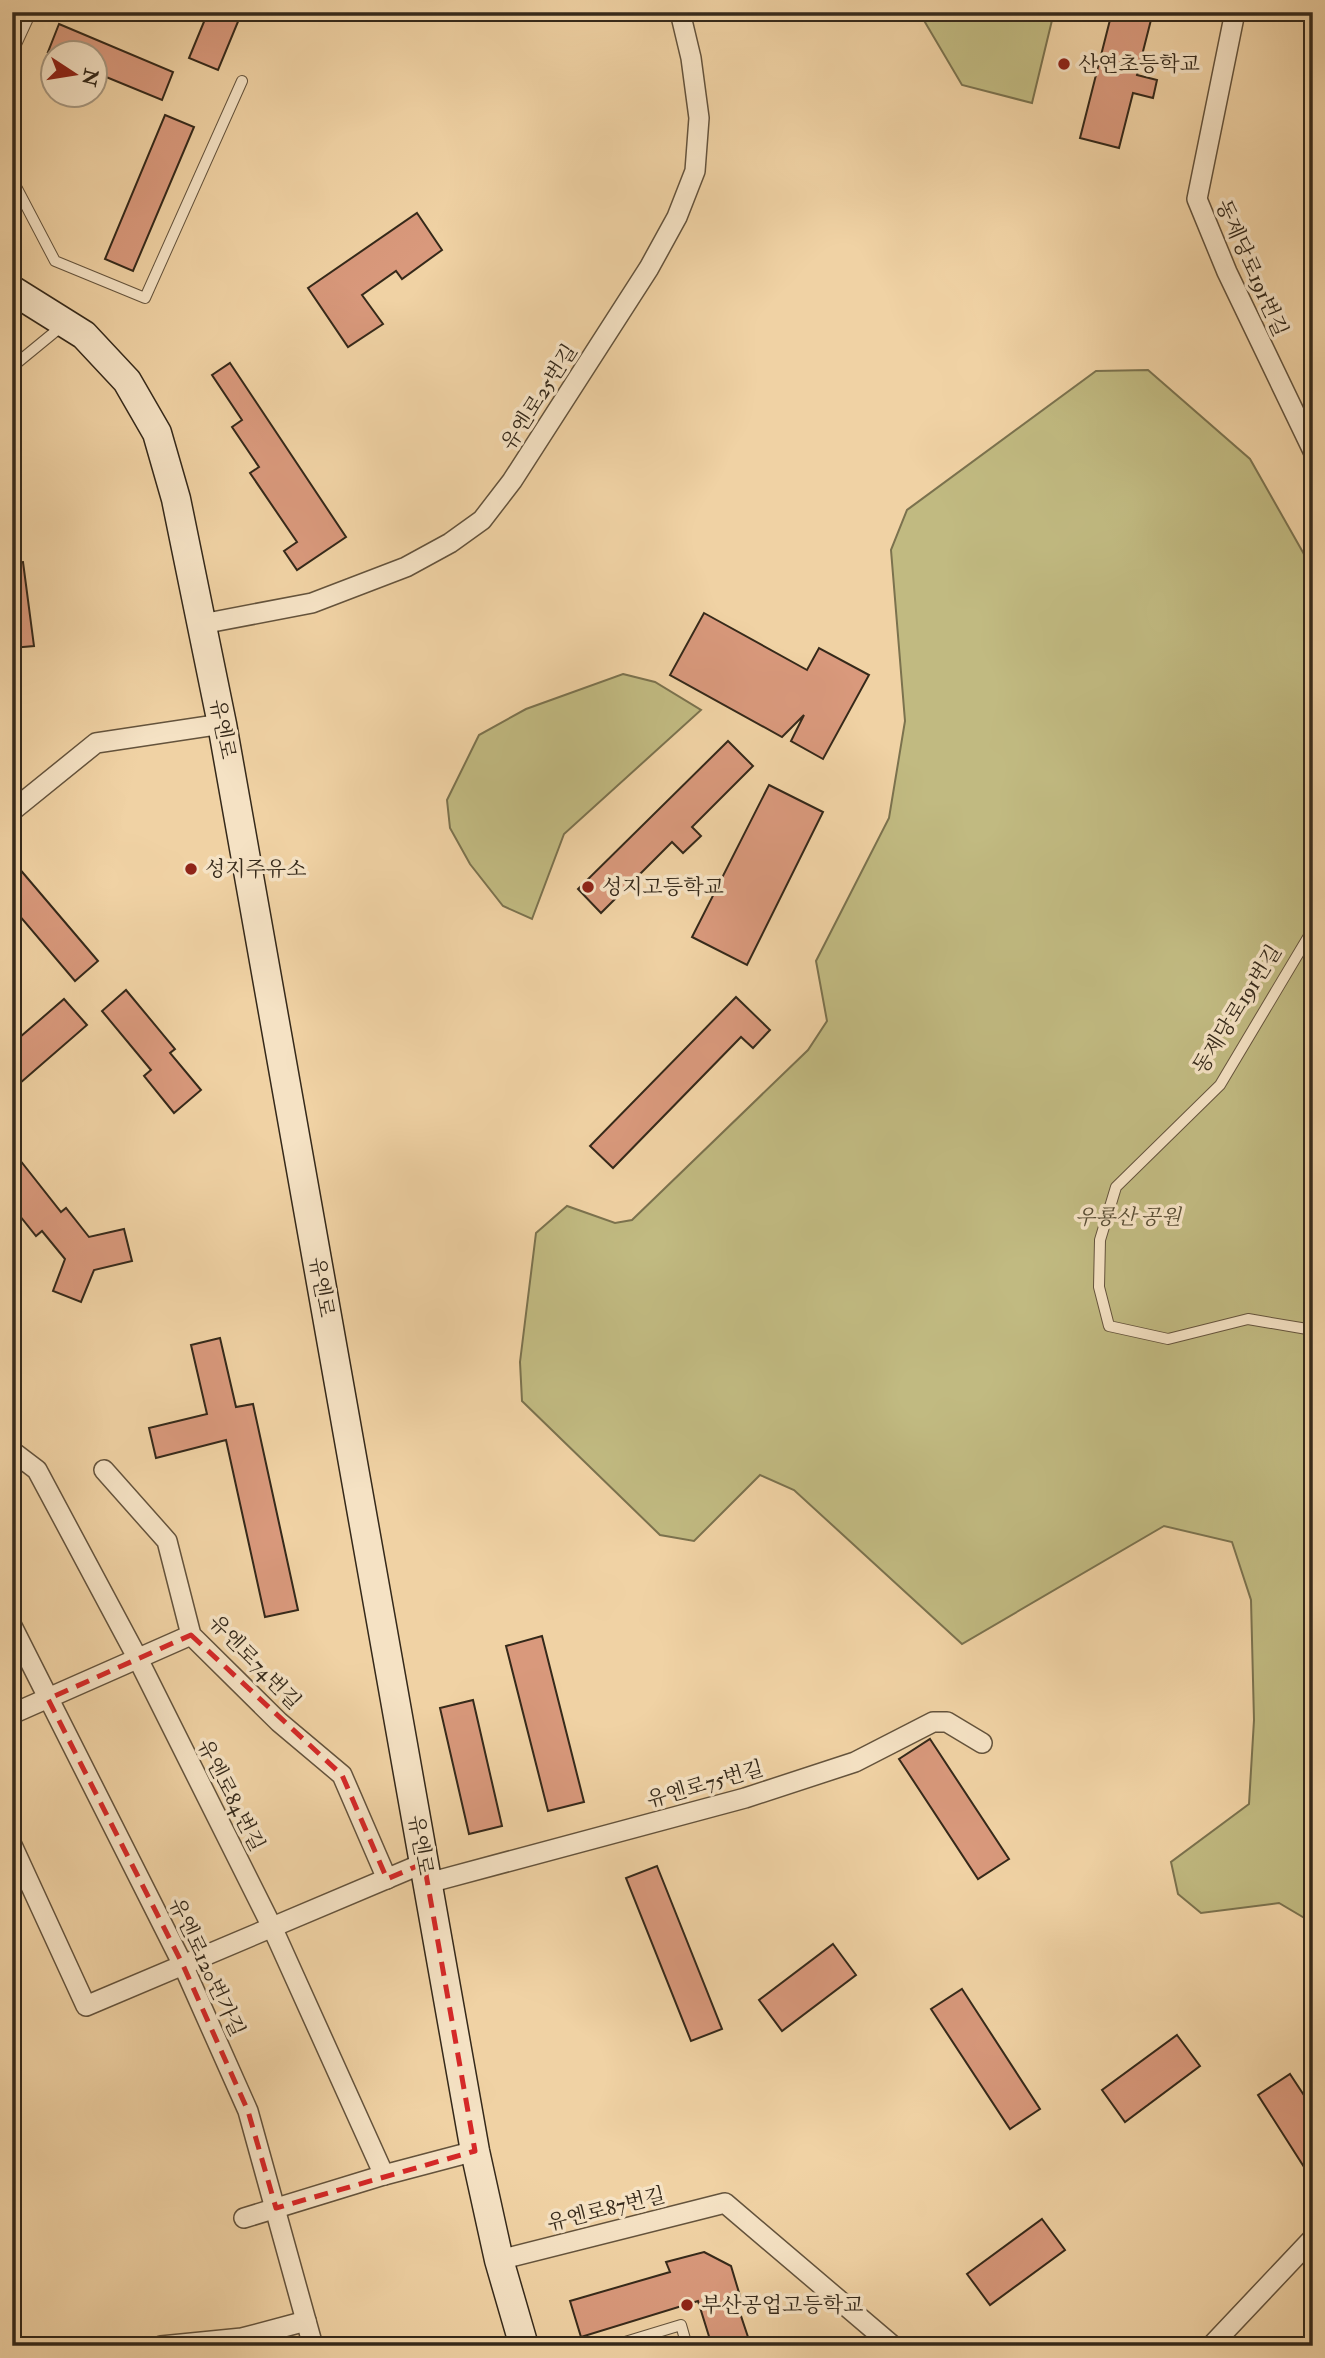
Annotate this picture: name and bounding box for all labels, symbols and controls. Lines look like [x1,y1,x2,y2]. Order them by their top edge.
north arrow [38,38,108,108]
place label: 산연초등학교 [1078,51,1200,78]
marker: 산연초등학교 [1056,56,1072,72]
text: N [76,66,103,89]
street label: 동제당로191번길 [1209,195,1294,341]
street label: 유엔로25번길 [495,339,584,455]
street label: 유엔로 [203,697,242,762]
place label: 성지주유소 [205,856,306,883]
marker: 성지주유소 [183,861,199,877]
place label: 성지고등학교 [602,874,724,901]
marker: 성지고등학교 [580,879,596,895]
street label: 동제당로191번길 [1187,940,1288,1079]
park label: 우룡산 공원 [1075,1204,1183,1231]
street label: 유엔로 [303,1255,340,1319]
street label: 유엔로74번길 [203,1609,307,1716]
street label: 유엔로84번길 [191,1734,270,1856]
street label: 유엔로75번길 [644,1755,767,1814]
street label: 유엔로 [402,1813,439,1877]
street label: 유엔로120번가길 [162,1893,251,2041]
street label: 유엔로87번길 [544,2182,668,2237]
place label: 부산공업고등학교 [701,2292,863,2319]
marker: 부산공업고등학교 [679,2297,695,2313]

